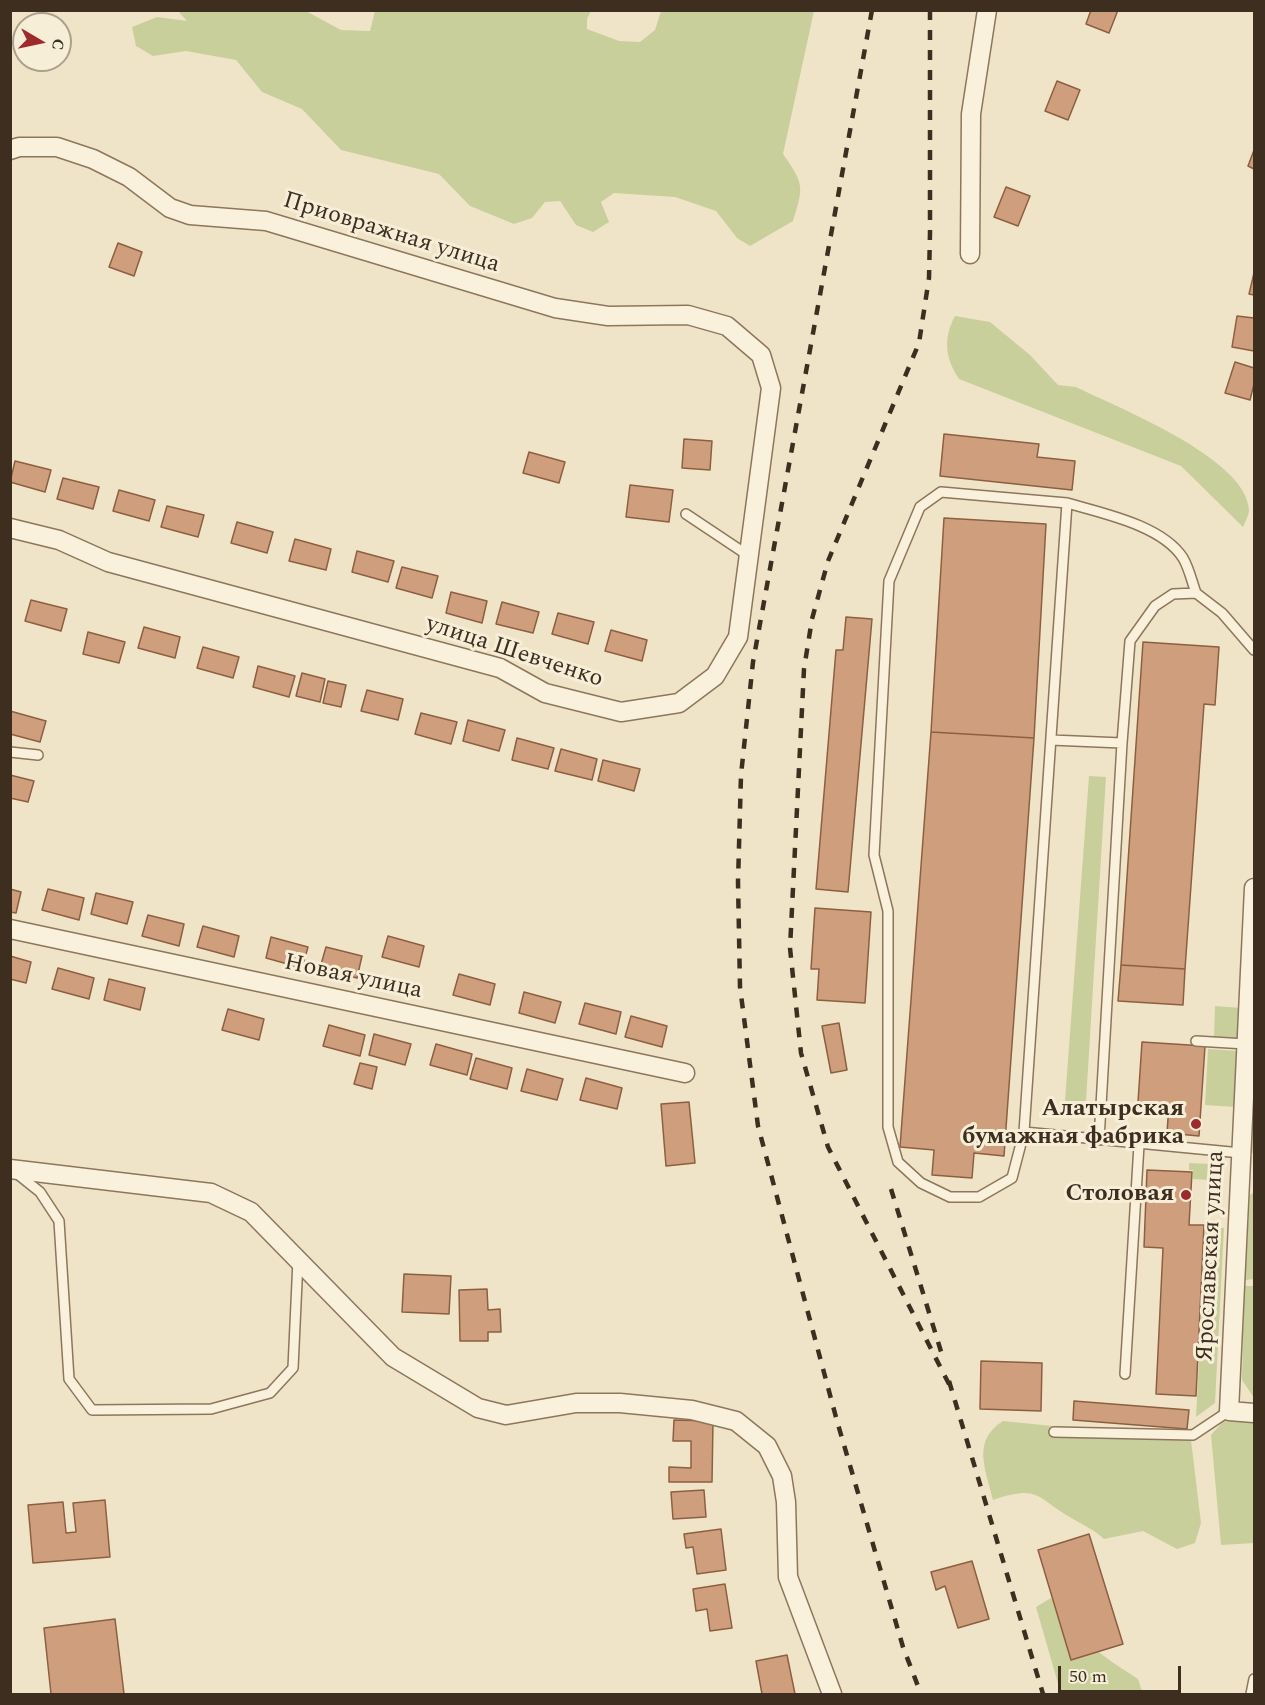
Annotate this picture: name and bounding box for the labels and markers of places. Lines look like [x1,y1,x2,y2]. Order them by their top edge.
place label: Алатырская бумажная фабрика [962,1096,1184,1152]
marker: Алатырская бумажная фабрика [1189,1117,1203,1131]
place label: Столовая [1065,1181,1174,1209]
marker: Столовая [1179,1188,1193,1202]

